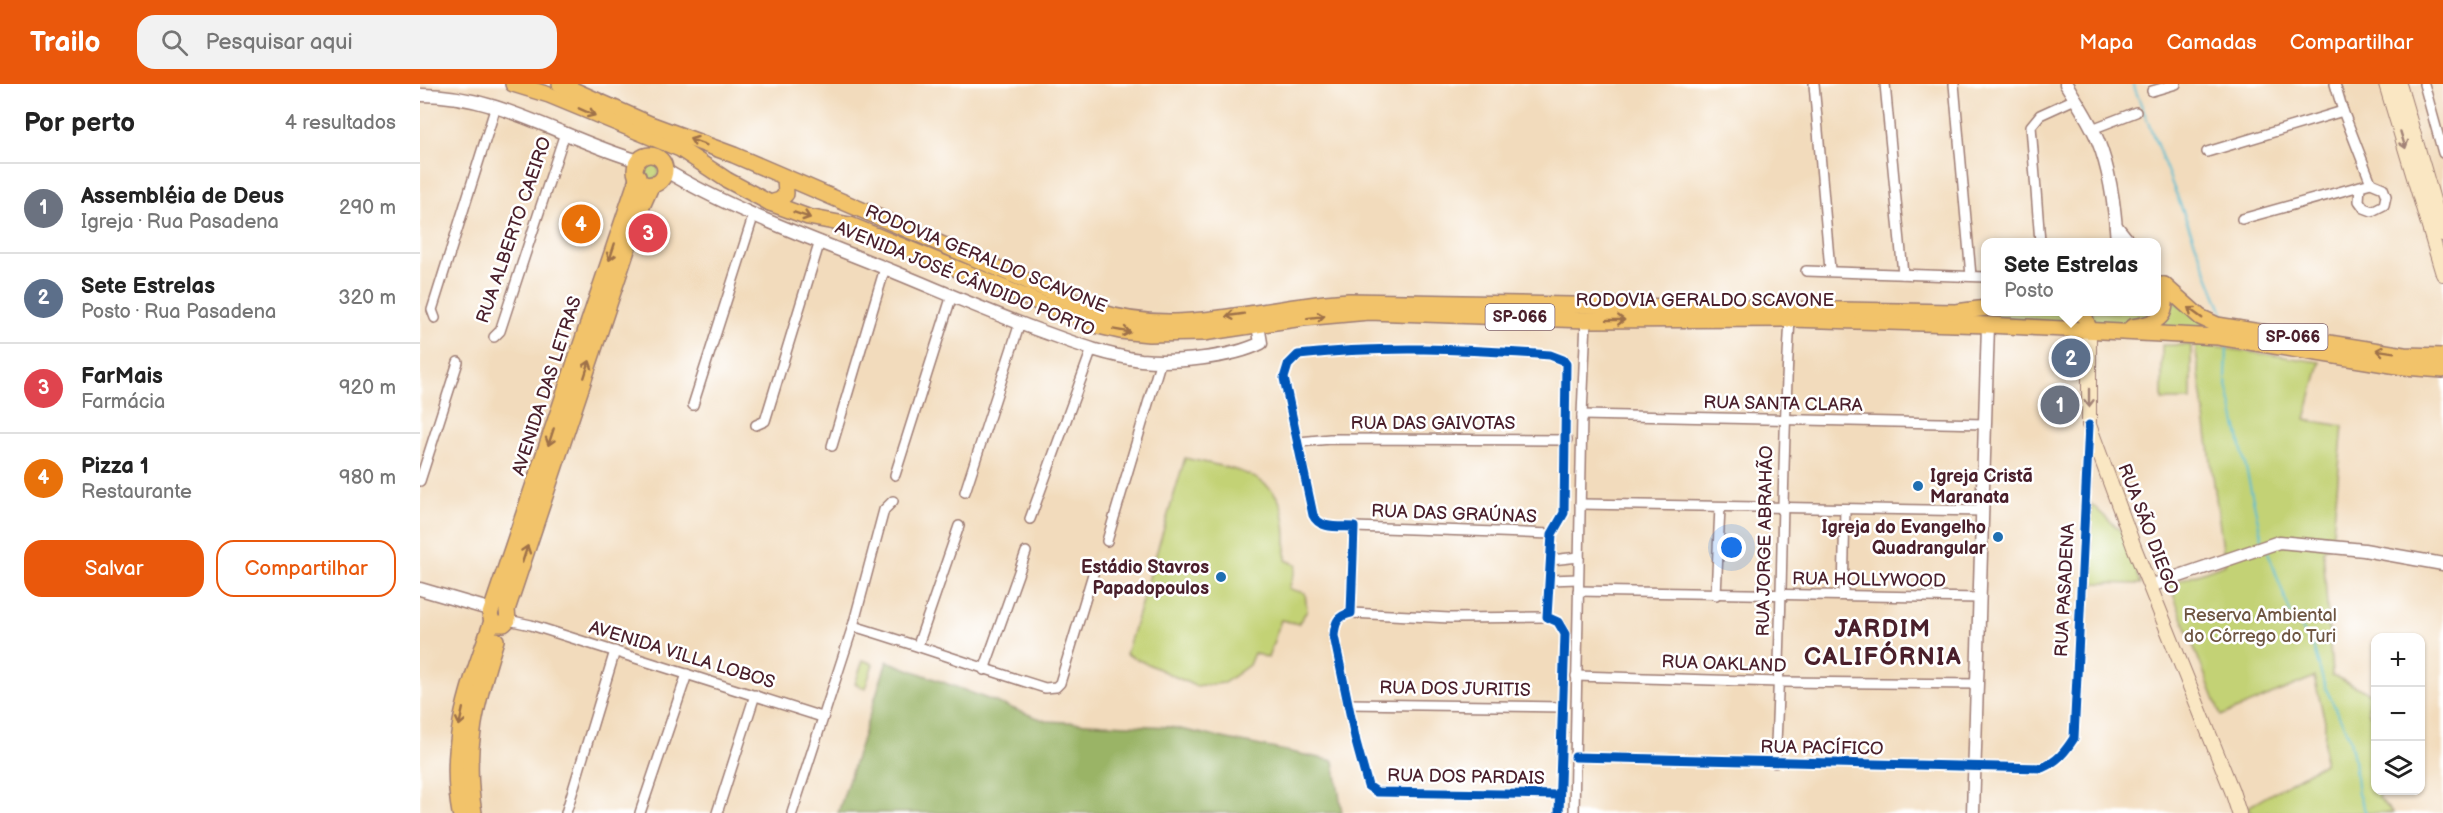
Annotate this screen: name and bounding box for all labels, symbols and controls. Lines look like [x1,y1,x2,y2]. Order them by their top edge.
search box [137,15,557,69]
text: Trailo [30,26,101,59]
icon: search [158,26,191,59]
text: Pesquisar aqui [206,29,353,56]
text: Mapa [2079,30,2133,55]
text: Camadas [2166,30,2257,55]
text: Compartilhar [2290,30,2413,55]
one-way arrow [577,107,596,118]
text: Por perto [24,108,135,139]
text: 4 resultados [285,111,396,135]
one-way arrow [2398,130,2409,149]
street label: RUA ALBERTO CAEIRO [472,134,556,326]
one-way arrow [690,136,708,147]
text: Assembléia de Deus [81,183,284,210]
text: 1 [39,196,48,220]
text: 290 m [339,196,396,220]
street label: RODOVIA GERALDO SCAVONE [862,201,1110,317]
pin: 4 [562,202,600,246]
text: Igreja · Rua Pasadena [81,210,279,234]
pin: 3 [628,210,668,256]
one-way arrow [792,210,811,221]
street label: AVENIDA JOSÉ CÂNDIDO PORTO [832,215,1099,341]
popup [1981,238,2161,316]
one-way arrow [606,242,617,261]
text: Sete Estrelas [2004,252,2138,279]
text: Sete Estrelas [81,273,215,300]
text: Posto [2004,279,2054,303]
text: 2 [38,286,49,310]
text: 320 m [338,286,396,310]
street label: RODOVIA GERALDO SCAVONE [1576,290,1835,311]
street label: AVENIDA DAS LETRAS [508,294,586,478]
text: Posto · Rua Pasadena [81,300,276,324]
road number: SP-066 [1486,304,1554,330]
one-way arrow [2188,307,2204,319]
one-way arrow [1226,310,1246,321]
one-way arrow [1306,311,1325,322]
one-way arrow [1605,314,1625,326]
road number: SP-066 [2258,324,2328,350]
one-way arrow [1112,326,1132,337]
pin: 2 [2052,336,2090,380]
one-way arrow [2375,346,2395,357]
one-way arrow [582,360,593,379]
text: FarMais [81,363,163,390]
text: 3 [38,376,49,400]
text: 920 m [339,376,396,400]
pin: 1 [2040,382,2080,428]
one-way arrow [2083,388,2095,408]
text: Farmácia [81,390,165,414]
street label: RUA SANTA CLARA [1703,392,1863,416]
street label: RUA DAS GAIVOTAS [1351,413,1515,434]
one-way arrow [545,427,556,446]
street label: RUA JORGE ABRAHÃO [1752,445,1777,637]
text: Pizza 1 [81,453,149,480]
street label: RUA SÃO DIEGO [2113,460,2184,597]
text: 4 [38,466,49,490]
text: 980 m [339,466,396,490]
place label: Igreja Cristã Maranata [1930,466,2033,508]
marker: Igreja Cristã Maranata [1911,479,1925,493]
text: Restaurante [81,480,192,504]
street label: RUA DAS GRAÚNAS [1371,499,1537,527]
place label: Igreja do Evangelho Quadrangular [1821,517,1987,559]
street label: RUA PASADENA [2051,523,2079,657]
marker: Igreja do Evangelho Quadrangular [1991,530,2005,544]
your location [1717,533,1746,562]
button: Salvar [24,540,204,597]
button: Compartilhar [216,540,396,597]
one-way arrow [520,545,531,564]
place label: Estádio Stavros Papadopoulos [1081,557,1209,599]
street label: RUA HOLLYWOOD [1792,568,1946,592]
marker: Estádio Stavros Papadopoulos [1214,570,1228,584]
park label: Reserva Ambiental do Córrego do Turi [2183,605,2337,647]
district label: JARDIM CALIFÓRNIA [1804,615,1962,672]
street label: AVENIDA VILLA LOBOS [587,617,778,693]
map controls [2371,633,2425,795]
button: + [2371,633,2425,687]
street label: RUA OAKLAND [1661,651,1787,677]
street label: RUA DOS JURITIS [1379,677,1531,701]
button: − [2371,687,2425,741]
one-way arrow [455,707,467,726]
street label: RUA PACÍFICO [1760,734,1884,760]
button: layers [2371,741,2425,795]
street label: RUA DOS PARDAIS [1387,765,1545,789]

